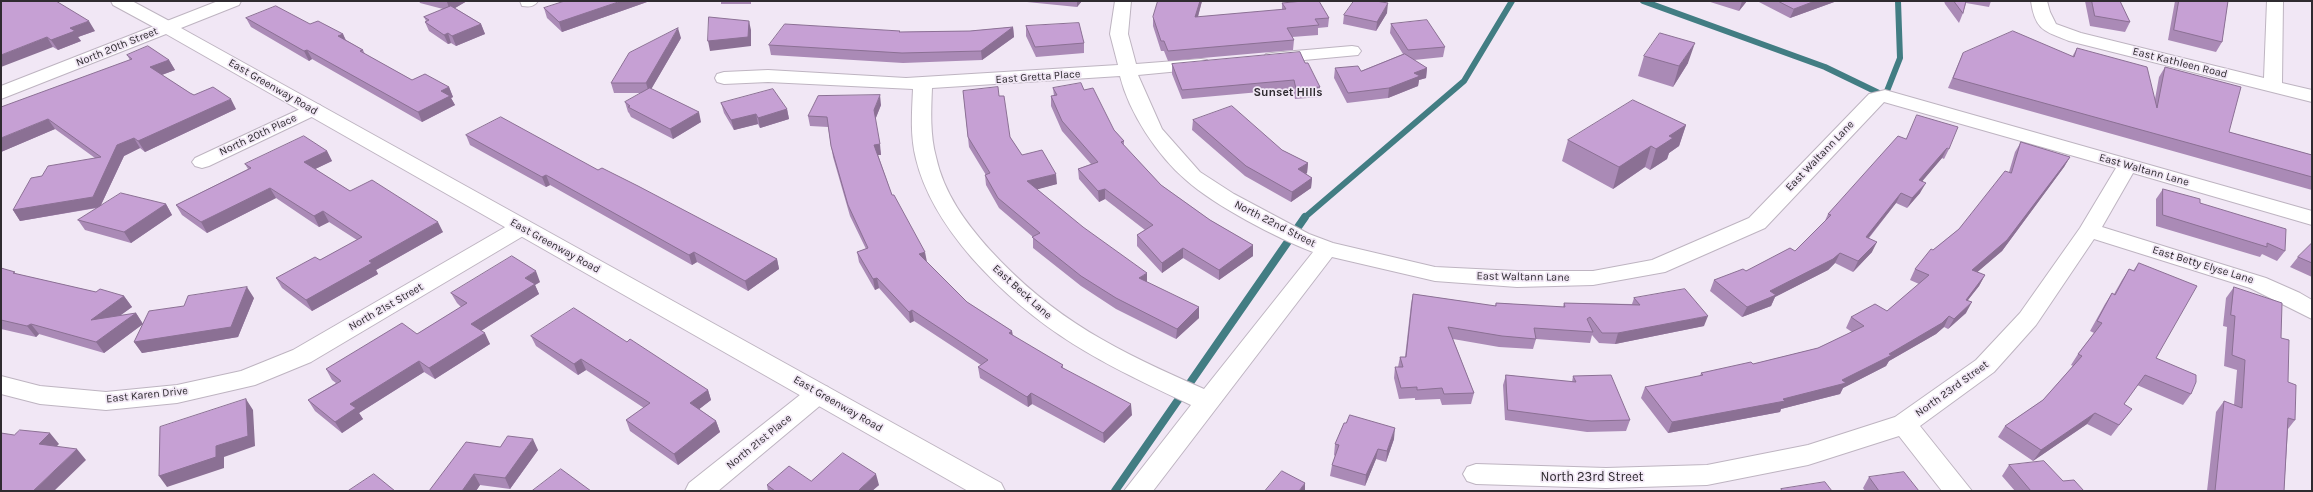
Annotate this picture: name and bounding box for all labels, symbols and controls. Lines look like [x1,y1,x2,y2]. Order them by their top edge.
street label: North 20th Street [74,25,160,69]
street label: East Kathleen Road [2131,45,2229,81]
street label: East Greenway Road [226,56,320,118]
street label: East Gretta Place [995,67,1081,87]
district label: Sunset Hills [1253,86,1323,100]
street label: North 20th Place [217,111,299,159]
street label: East Waltann Lane [1783,118,1857,194]
street label: East Waltann Lane [2098,151,2190,189]
street label: North 22nd Street [1232,198,1318,250]
street label: East Greenway Road [508,216,602,276]
street label: East Betty Elyse Lane [2151,243,2255,287]
street label: East Beck Lane [990,262,1054,322]
street label: East Waltann Lane [1476,270,1570,284]
street label: North 21st Street [346,280,426,334]
street label: North 23rd Street [1913,358,1991,420]
street label: East Greenway Road [791,373,885,435]
street label: East Karen Drive [105,384,189,406]
street label: North 21st Place [724,412,794,472]
street label: North 23rd Street [1541,469,1643,485]

